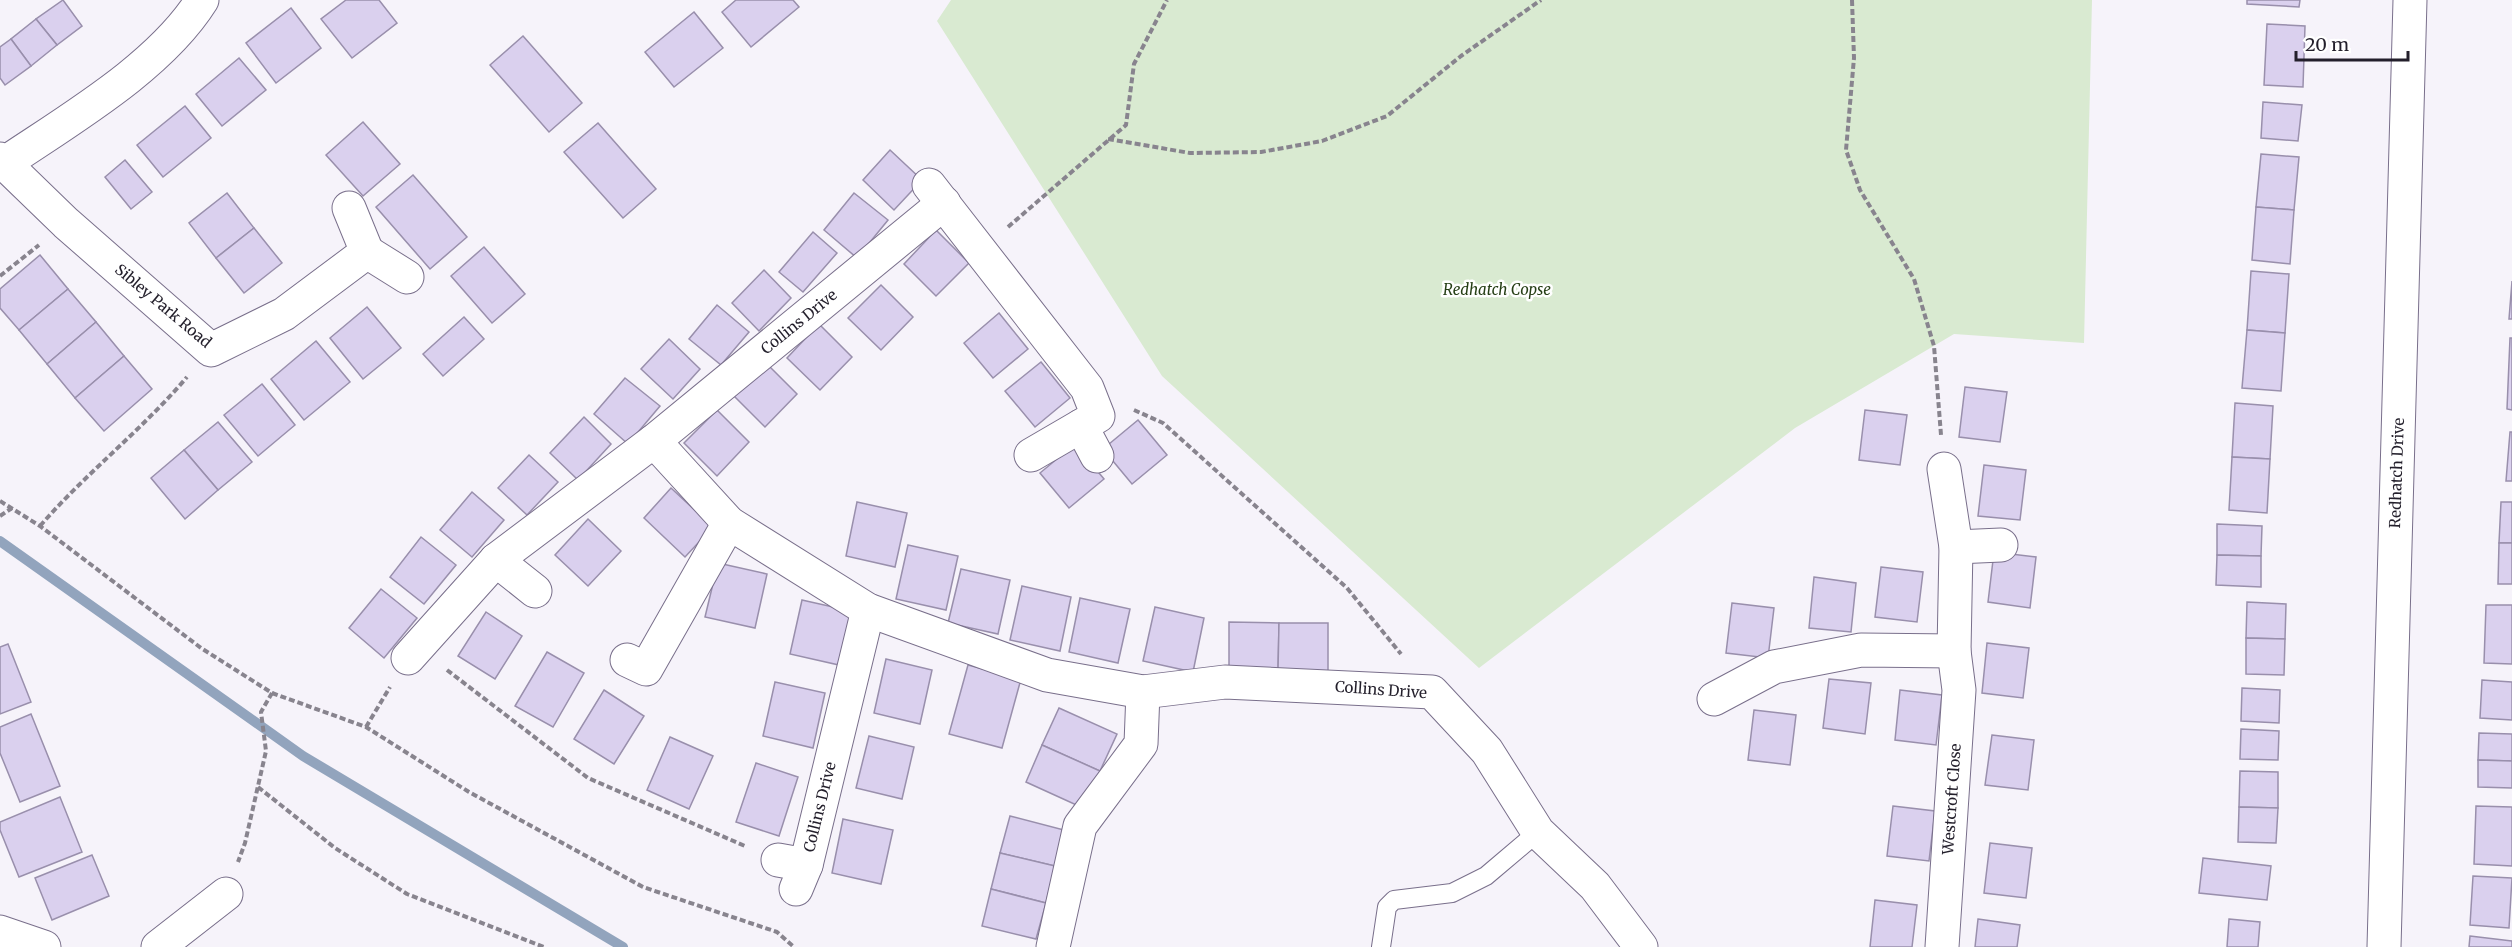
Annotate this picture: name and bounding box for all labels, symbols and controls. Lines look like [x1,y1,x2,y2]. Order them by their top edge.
scale bar [2296,24,2408,62]
text: 20 m [2305,33,2349,56]
street label: Sibley Park Road [111,260,215,352]
park label: Redhatch Copse [1443,280,1551,299]
street label: Collins Drive [757,285,841,358]
street label: Redhatch Drive [2385,417,2408,529]
street label: Collins Drive [1334,677,1428,702]
street label: Westcroft Close [1938,743,1965,856]
street label: Collins Drive [799,760,840,854]

